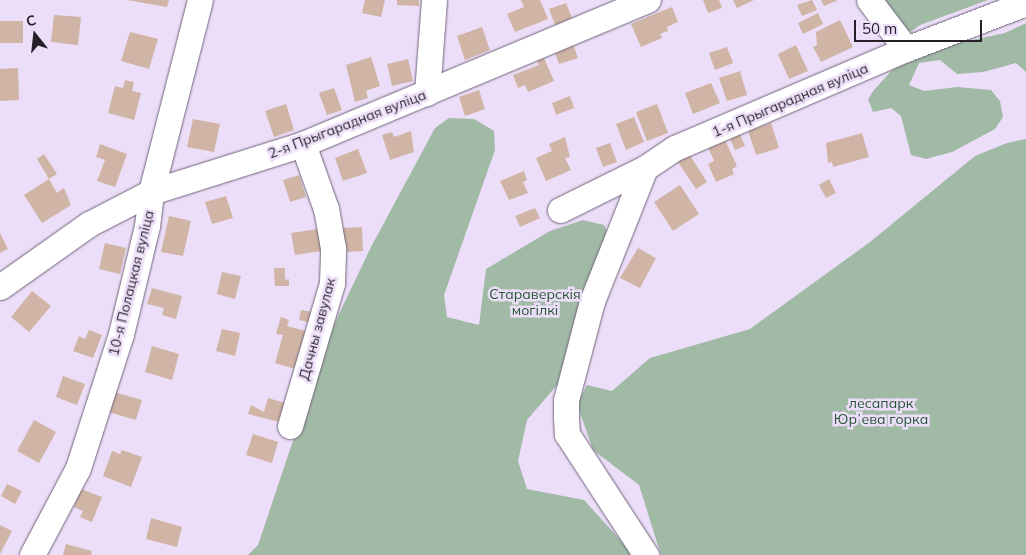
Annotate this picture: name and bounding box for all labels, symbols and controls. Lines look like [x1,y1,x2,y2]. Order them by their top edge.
north arrow [10,10,60,60]
scale bar [856,10,984,42]
text: С [24,11,38,31]
text: 50 m [862,19,897,38]
street label: 1-я Прыгарадная вуліца [710,59,870,141]
street label: 2-я Прыгарадная вуліца [266,86,428,162]
street label: 10-я Полацкая вуліца [105,209,157,357]
street label: Дачны завулак [295,276,339,382]
park label: Стараверскія могілкі [489,286,581,318]
park label: лесапарк Юрʼева горка [834,395,928,428]

